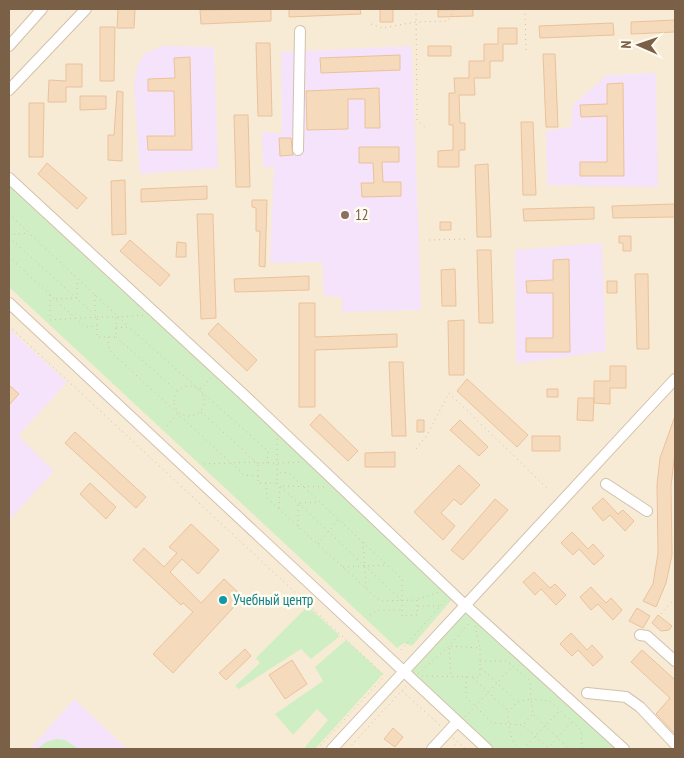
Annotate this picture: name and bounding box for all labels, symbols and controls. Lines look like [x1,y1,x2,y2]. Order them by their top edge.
north arrow [614,20,664,70]
text: N [617,40,635,49]
place label: 12 [355,205,369,224]
marker: 12 [339,209,351,221]
place label: Учебный центр [233,590,313,609]
marker: Учебный центр [217,594,229,606]

